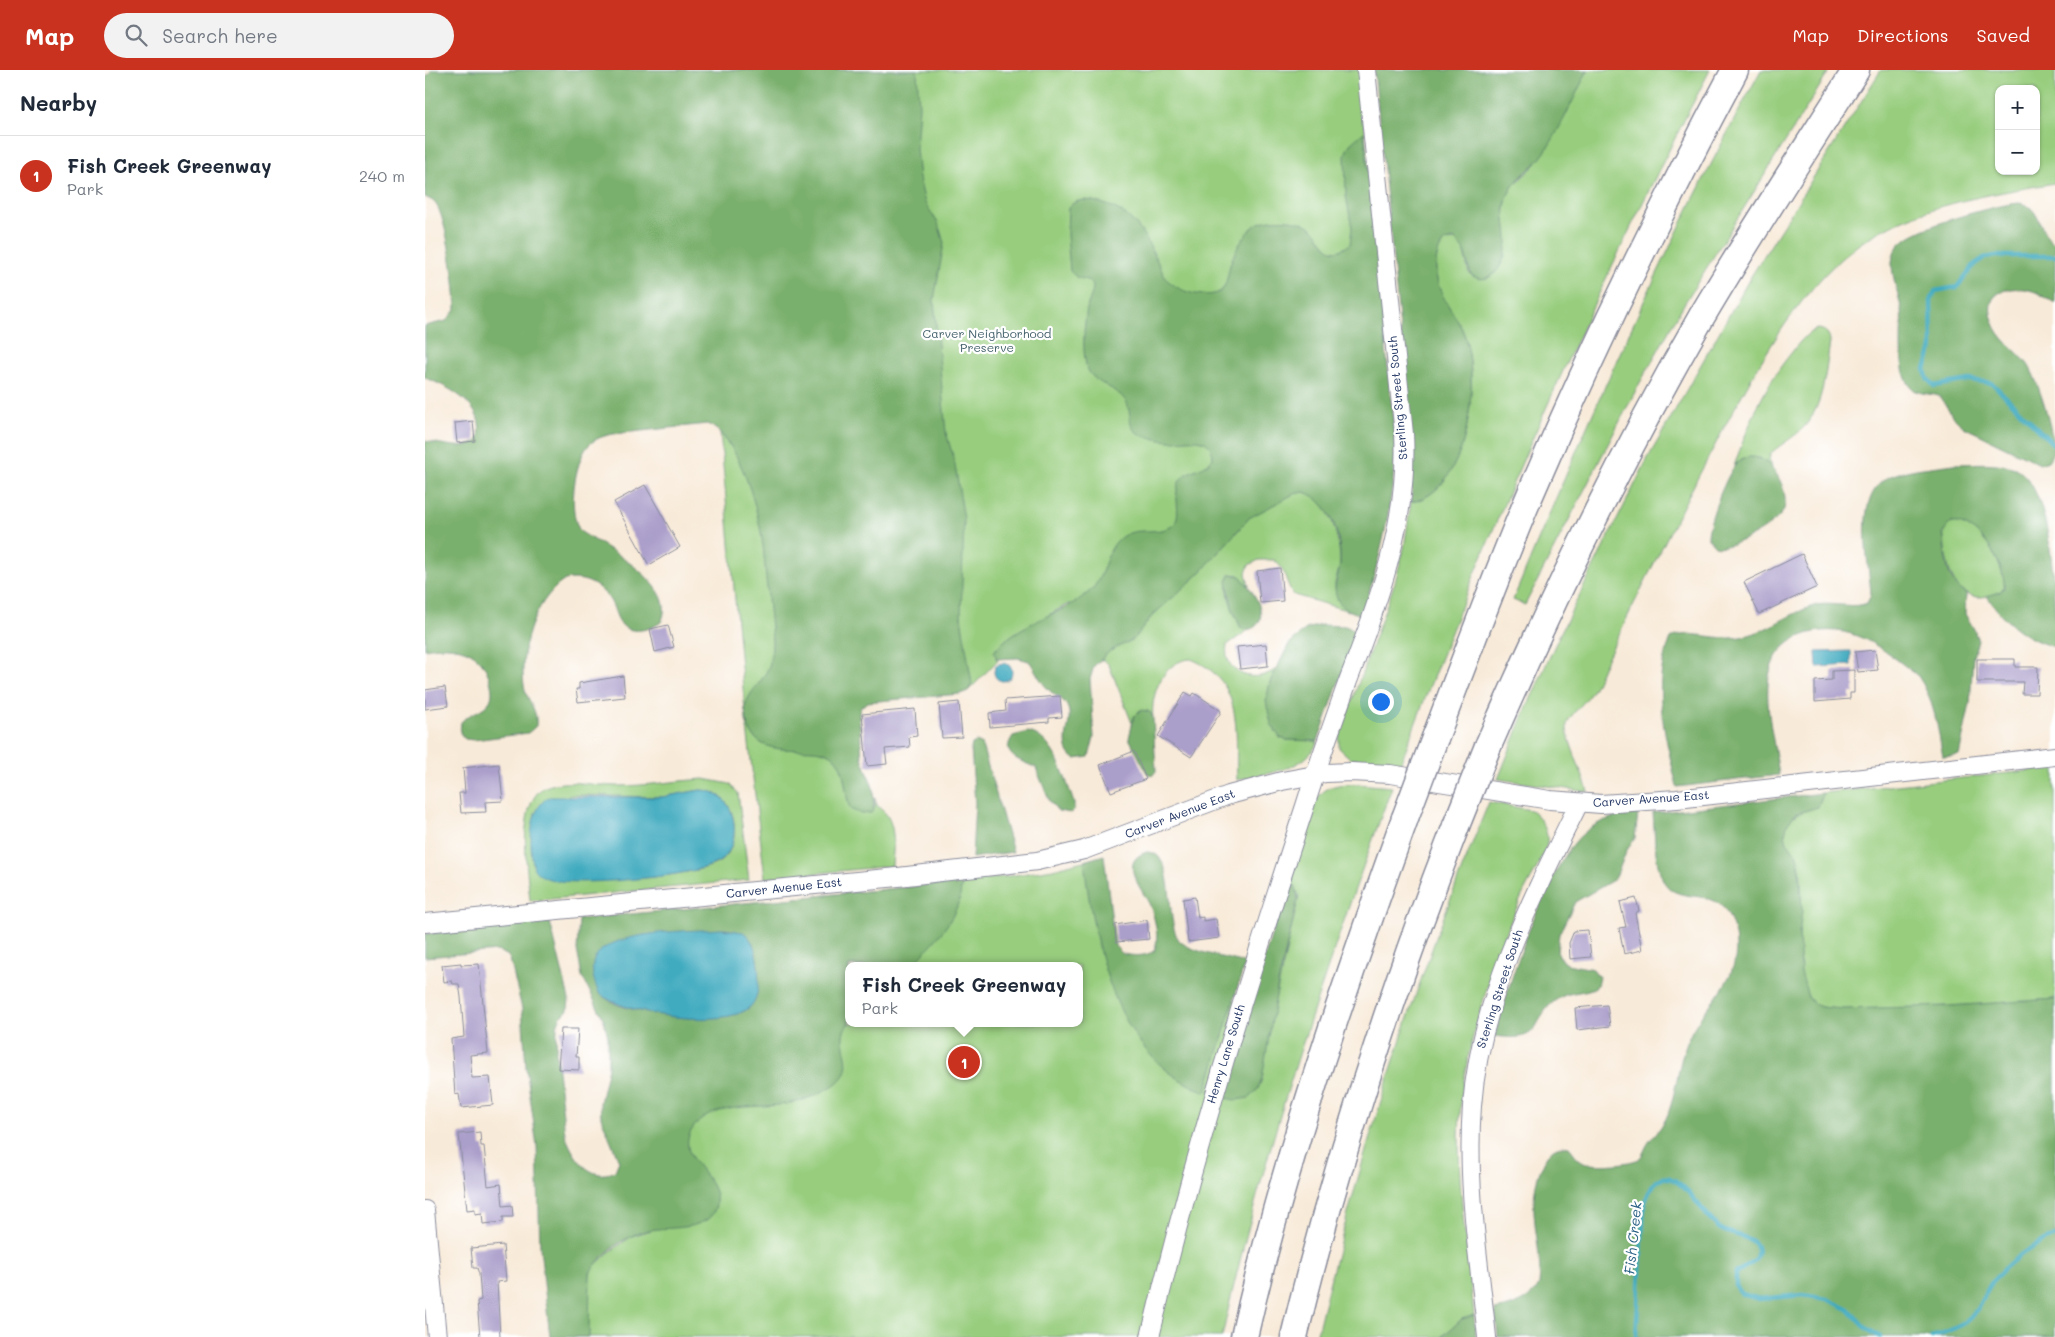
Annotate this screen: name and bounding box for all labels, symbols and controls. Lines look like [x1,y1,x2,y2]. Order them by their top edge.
search box [104,13,454,58]
text: Map [25,20,74,51]
icon: search [122,21,150,49]
text: Search here [162,23,278,48]
text: Map [1792,23,1829,47]
text: Directions [1857,23,1949,47]
text: Saved [1977,23,2030,47]
map controls [1995,85,2040,175]
button: + [1995,85,2040,130]
text: Nearby [20,89,97,116]
button: − [1995,130,2040,175]
text: Fish Creek Greenway [67,153,271,178]
text: 1 [32,165,40,186]
text: 240 m [359,165,405,186]
text: Park [67,178,103,199]
park label: Carver Neighborhood Preserve [923,325,1052,355]
street label: Sterling Street South [1384,335,1410,461]
your location [1368,689,1394,715]
street label: Carver Avenue East [1122,785,1237,841]
street label: Carver Avenue East [1592,786,1710,810]
street label: Carver Avenue East [725,873,843,901]
street label: Sterling Street South [1472,927,1526,1050]
popup [845,962,1083,1027]
text: Fish Creek Greenway [862,972,1066,997]
text: Park [862,997,898,1018]
street label: Henry Lane South [1202,1002,1248,1105]
pin: 1 [948,1043,980,1081]
water label: Fish Creek [1619,1200,1646,1275]

